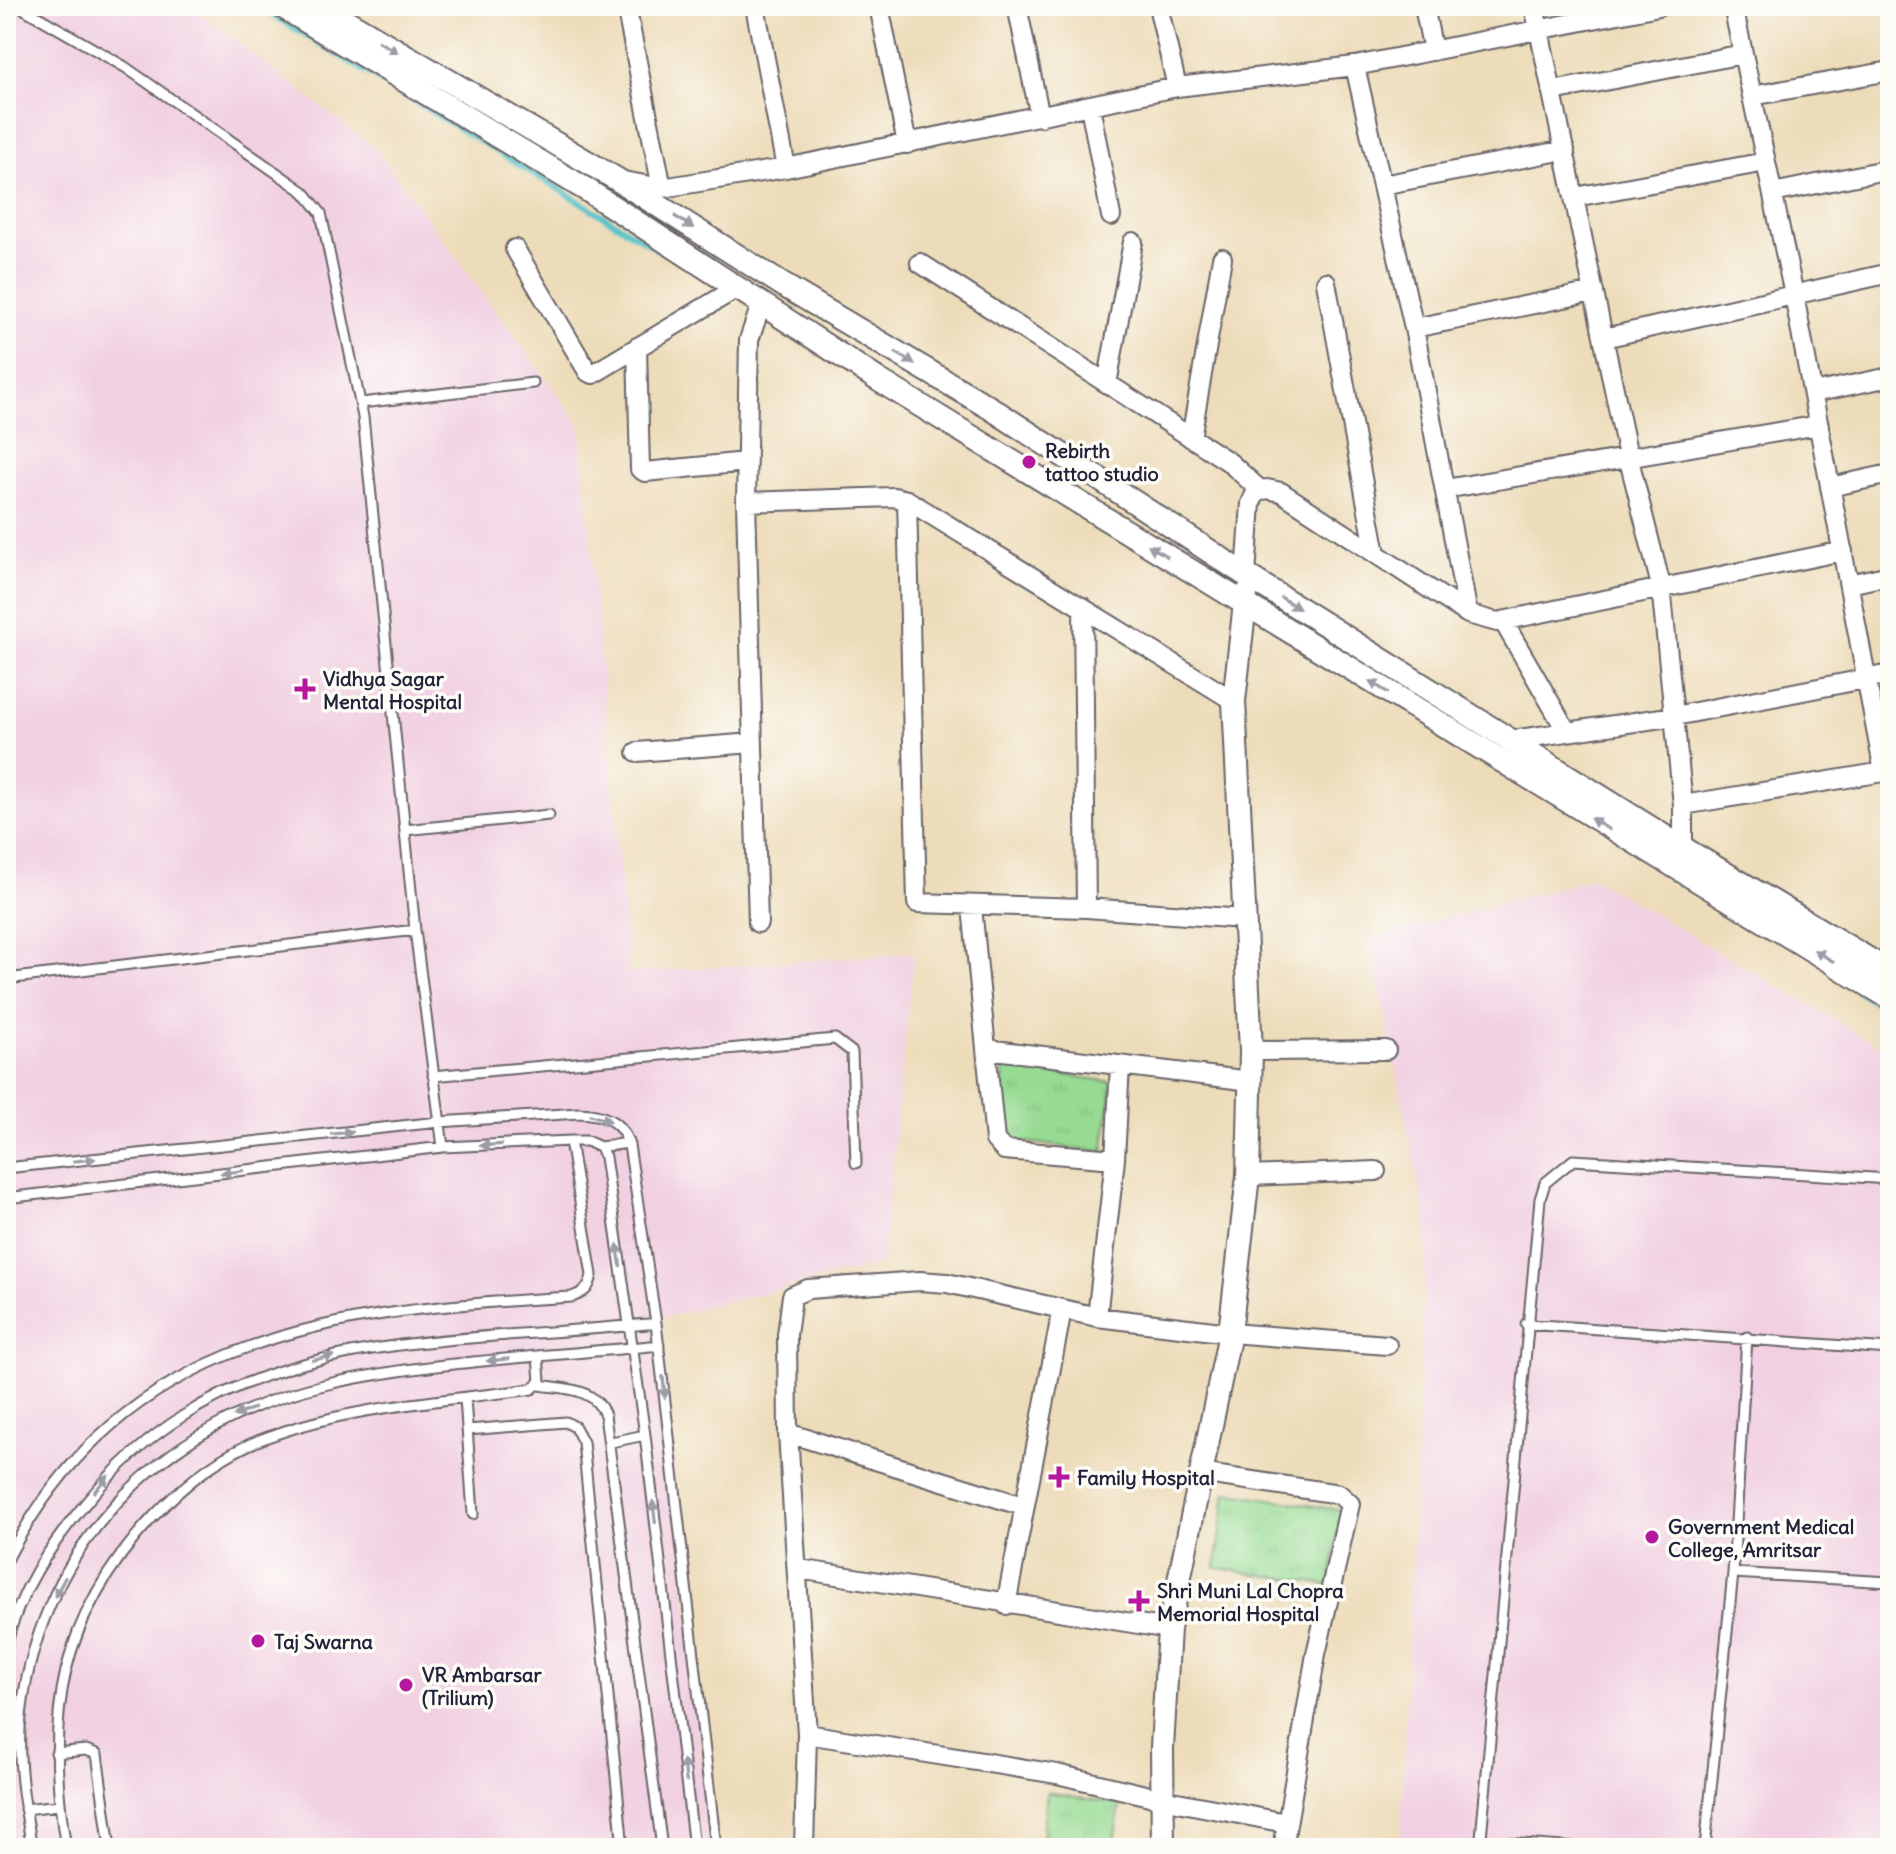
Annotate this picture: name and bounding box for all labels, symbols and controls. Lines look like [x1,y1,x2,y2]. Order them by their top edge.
one-way arrow [377,40,399,54]
one-way arrow [673,214,695,228]
one-way arrow [894,351,916,365]
place label: Rebirth tattoo studio [1045,438,1159,486]
marker: Rebirth tattoo studio [1020,453,1038,471]
one-way arrow [1147,544,1169,558]
one-way arrow [1279,595,1301,609]
place label: Vidhya Sagar Mental Hospital [323,666,462,714]
marker: Vidhya Sagar Mental Hospital [294,678,316,700]
one-way arrow [1368,681,1390,695]
one-way arrow [1589,817,1611,831]
one-way arrow [1813,950,1835,964]
one-way arrow [588,1112,613,1124]
one-way arrow [330,1126,355,1139]
one-way arrow [478,1138,503,1151]
one-way arrow [71,1154,96,1167]
one-way arrow [220,1166,245,1179]
one-way arrow [612,1242,625,1267]
one-way arrow [311,1351,336,1364]
one-way arrow [485,1354,510,1367]
one-way arrow [657,1375,670,1400]
one-way arrow [232,1406,256,1419]
place label: Family Hospital [1077,1465,1215,1490]
marker: Family Hospital [1048,1466,1070,1488]
one-way arrow [92,1474,109,1494]
one-way arrow [647,1499,660,1524]
place label: Government Medical College, Amritsar [1668,1514,1854,1562]
marker: Government Medical College, Amritsar [1643,1528,1661,1546]
one-way arrow [53,1575,66,1598]
place label: Shri Muni Lal Chopra Memorial Hospital [1157,1578,1344,1626]
marker: Shri Muni Lal Chopra Memorial Hospital [1128,1590,1150,1612]
place label: Taj Swarna [274,1629,374,1654]
marker: Taj Swarna [249,1632,267,1650]
place label: VR Ambarsar (Trilium) [422,1662,542,1710]
marker: VR Ambarsar (Trilium) [397,1676,415,1694]
one-way arrow [678,1758,691,1783]

